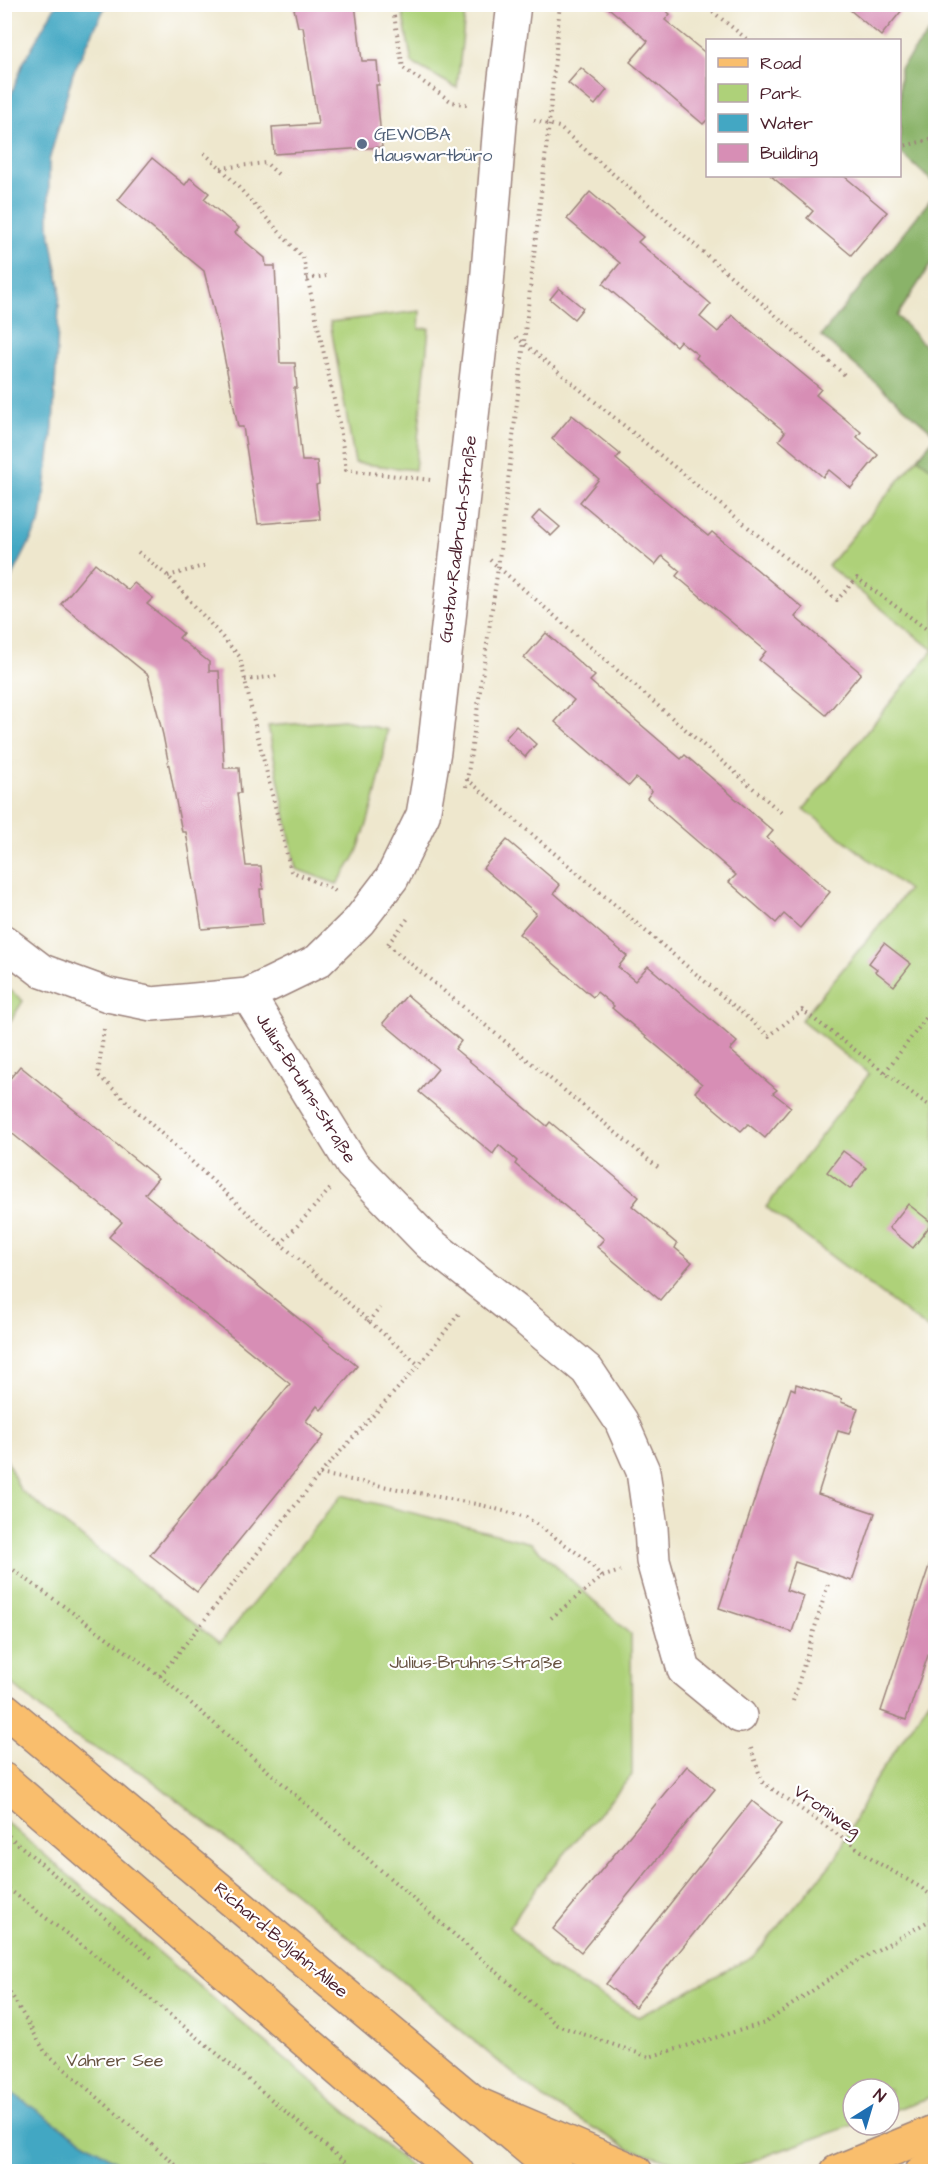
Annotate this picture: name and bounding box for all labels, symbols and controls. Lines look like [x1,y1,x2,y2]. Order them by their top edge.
legend [706,39,901,177]
text: Road [760,51,801,76]
text: Park [760,81,802,106]
text: Water [760,111,813,136]
place label: GEWOBA Hauswartbüro [374,122,492,168]
marker: GEWOBA Hauswartbüro [355,137,369,151]
text: Building [760,141,818,167]
street label: Gustav-Radbruch-Straße [433,434,483,644]
street label: Julius-Bruhns-Straße [250,1008,363,1168]
park label: Julius-Bruhns-Straße [390,1650,563,1675]
street label: Vroniweg [788,1779,866,1844]
street label: Richard-Boljahn-Allee [209,1876,354,2004]
park label: Vahrer See [66,2048,164,2073]
north arrow [841,2077,901,2137]
text: N [869,2084,890,2108]

